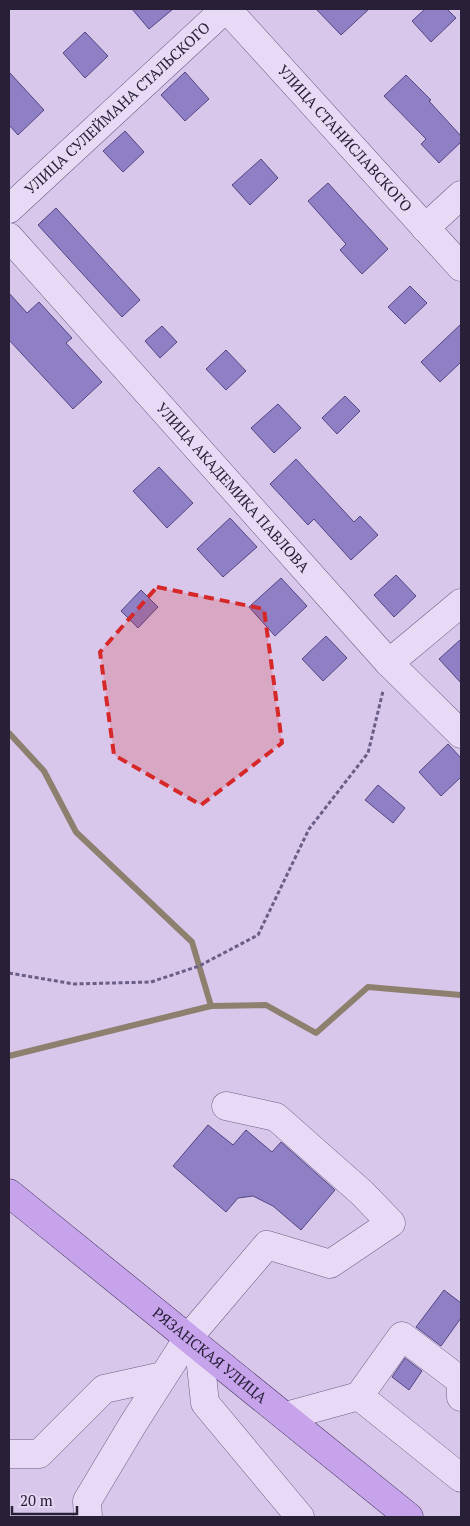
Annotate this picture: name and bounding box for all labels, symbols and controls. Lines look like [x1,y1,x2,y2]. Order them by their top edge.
street label: УЛИЦА СУЛЕЙМАНА СТАЛЬСКОГО [20,17,214,199]
street label: УЛИЦА СТАНИСЛАВСКОГО [273,60,417,216]
street label: УЛИЦА АКАДЕМИКА ПАВЛОВА [152,398,315,577]
street label: РЯЗАНСКАЯ УЛИЦА [149,1302,272,1407]
scale bar [12,1484,78,1516]
text: 20 m [20,1490,53,1510]

